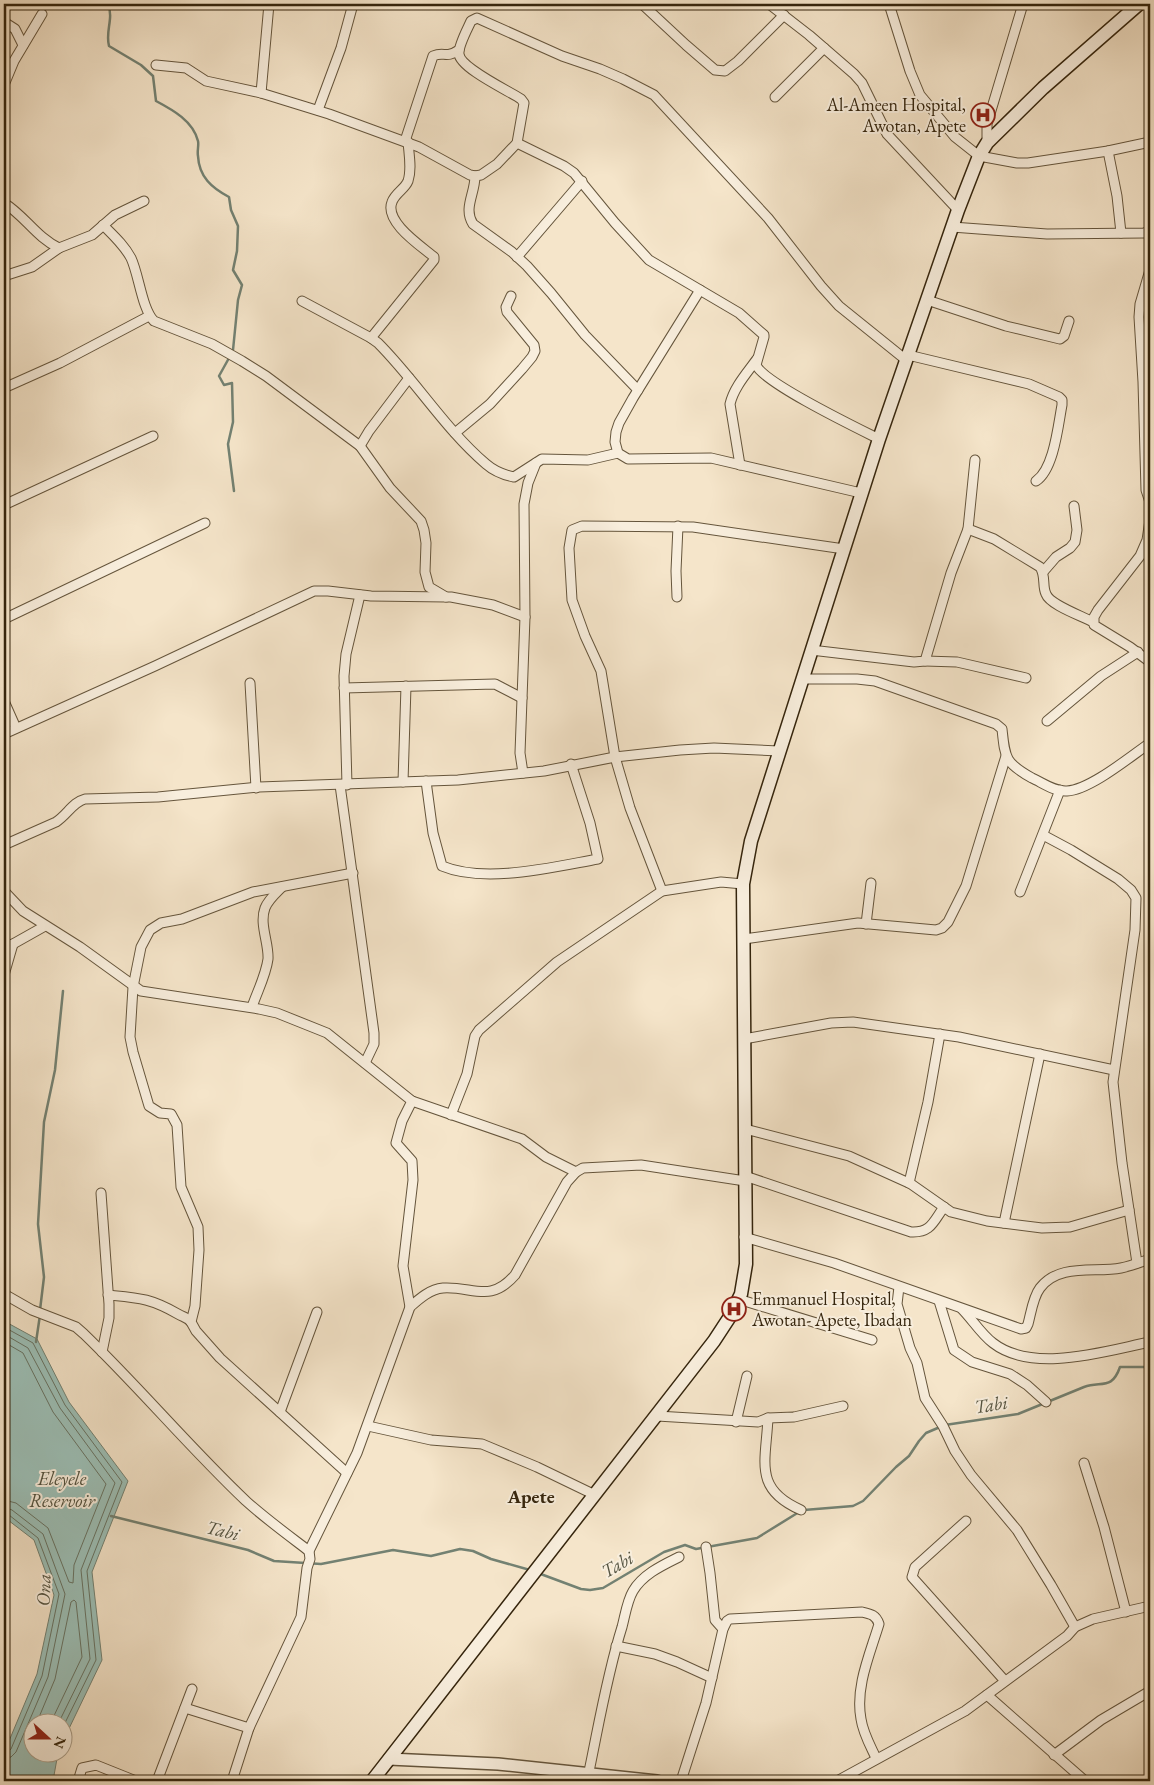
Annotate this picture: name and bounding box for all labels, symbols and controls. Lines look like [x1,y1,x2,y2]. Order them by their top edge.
place label: Al-Ameen Hospital, Awotan, Apete [826,93,966,137]
hospital icon: Al-Ameen Hospital, Awotan, Apete [970,102,996,128]
place label: Emmanuel Hospital, Awotan- Apete, Ibadan [751,1287,913,1331]
hospital icon: Emmanuel Hospital, Awotan- Apete, Ibadan [721,1296,747,1322]
water label: Tabi [973,1389,1011,1419]
water label: Eleyele Reservoir [29,1466,96,1513]
district label: Apete [506,1484,555,1509]
water label: Tabi [204,1514,243,1547]
water label: Tabi [597,1545,639,1584]
water label: Ona [30,1573,57,1607]
north arrow [22,1712,72,1762]
text: N [49,1734,71,1752]

